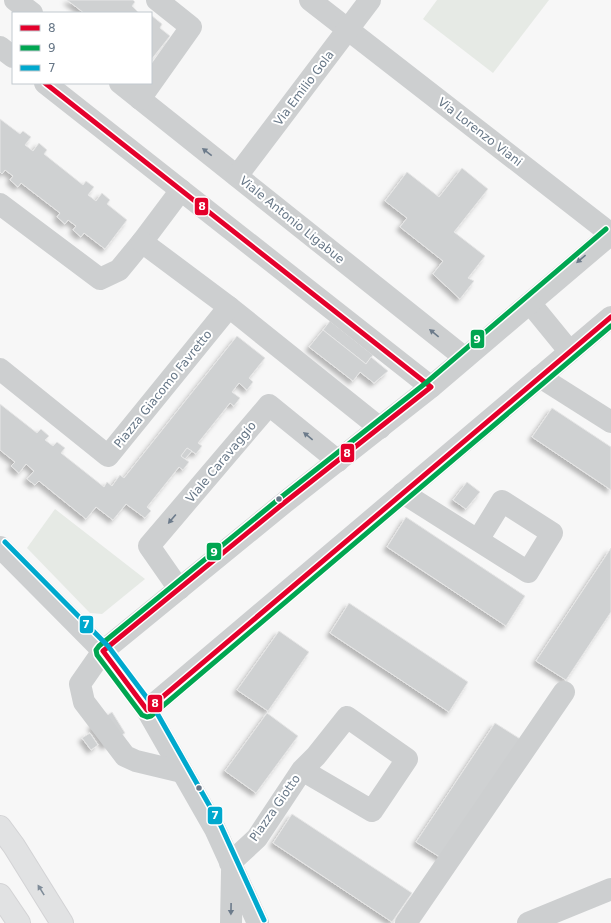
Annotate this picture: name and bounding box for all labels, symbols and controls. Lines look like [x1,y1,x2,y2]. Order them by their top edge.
legend [12,12,152,84]
text: 8 [48,21,56,35]
text: 9 [48,41,56,55]
street label: Via Emilio Gola [271,48,337,128]
text: 7 [48,61,56,75]
street label: Via Lorenzo Viani [435,95,525,169]
one-way arrow [201,148,212,157]
street label: Viale Antonio Ligabue [237,173,347,267]
line badge: 8 [194,197,209,216]
text: 8 [198,200,206,213]
one-way arrow [576,255,587,264]
street label: Piazza Giacomo Favretto [111,327,215,451]
one-way arrow [429,329,440,338]
line badge: 9 [470,329,485,349]
text: 9 [473,333,481,346]
street label: Viale Caravaggio [183,419,259,505]
one-way arrow [302,432,313,441]
line badge: 8 [340,443,355,463]
text: 8 [343,447,351,460]
unlabelled marker [274,494,284,504]
one-way arrow [168,514,177,525]
line badge: 9 [206,542,222,561]
text: 9 [210,546,218,559]
line badge: 7 [79,615,94,634]
text: 7 [82,618,90,631]
line badge: 8 [147,694,163,713]
text: 8 [151,697,159,710]
street label: Piazza Giotto [247,772,303,844]
unlabelled marker [194,783,204,793]
line badge: 7 [207,806,223,825]
text: 7 [211,809,219,822]
one-way arrow [37,885,45,895]
one-way arrow [228,903,234,916]

